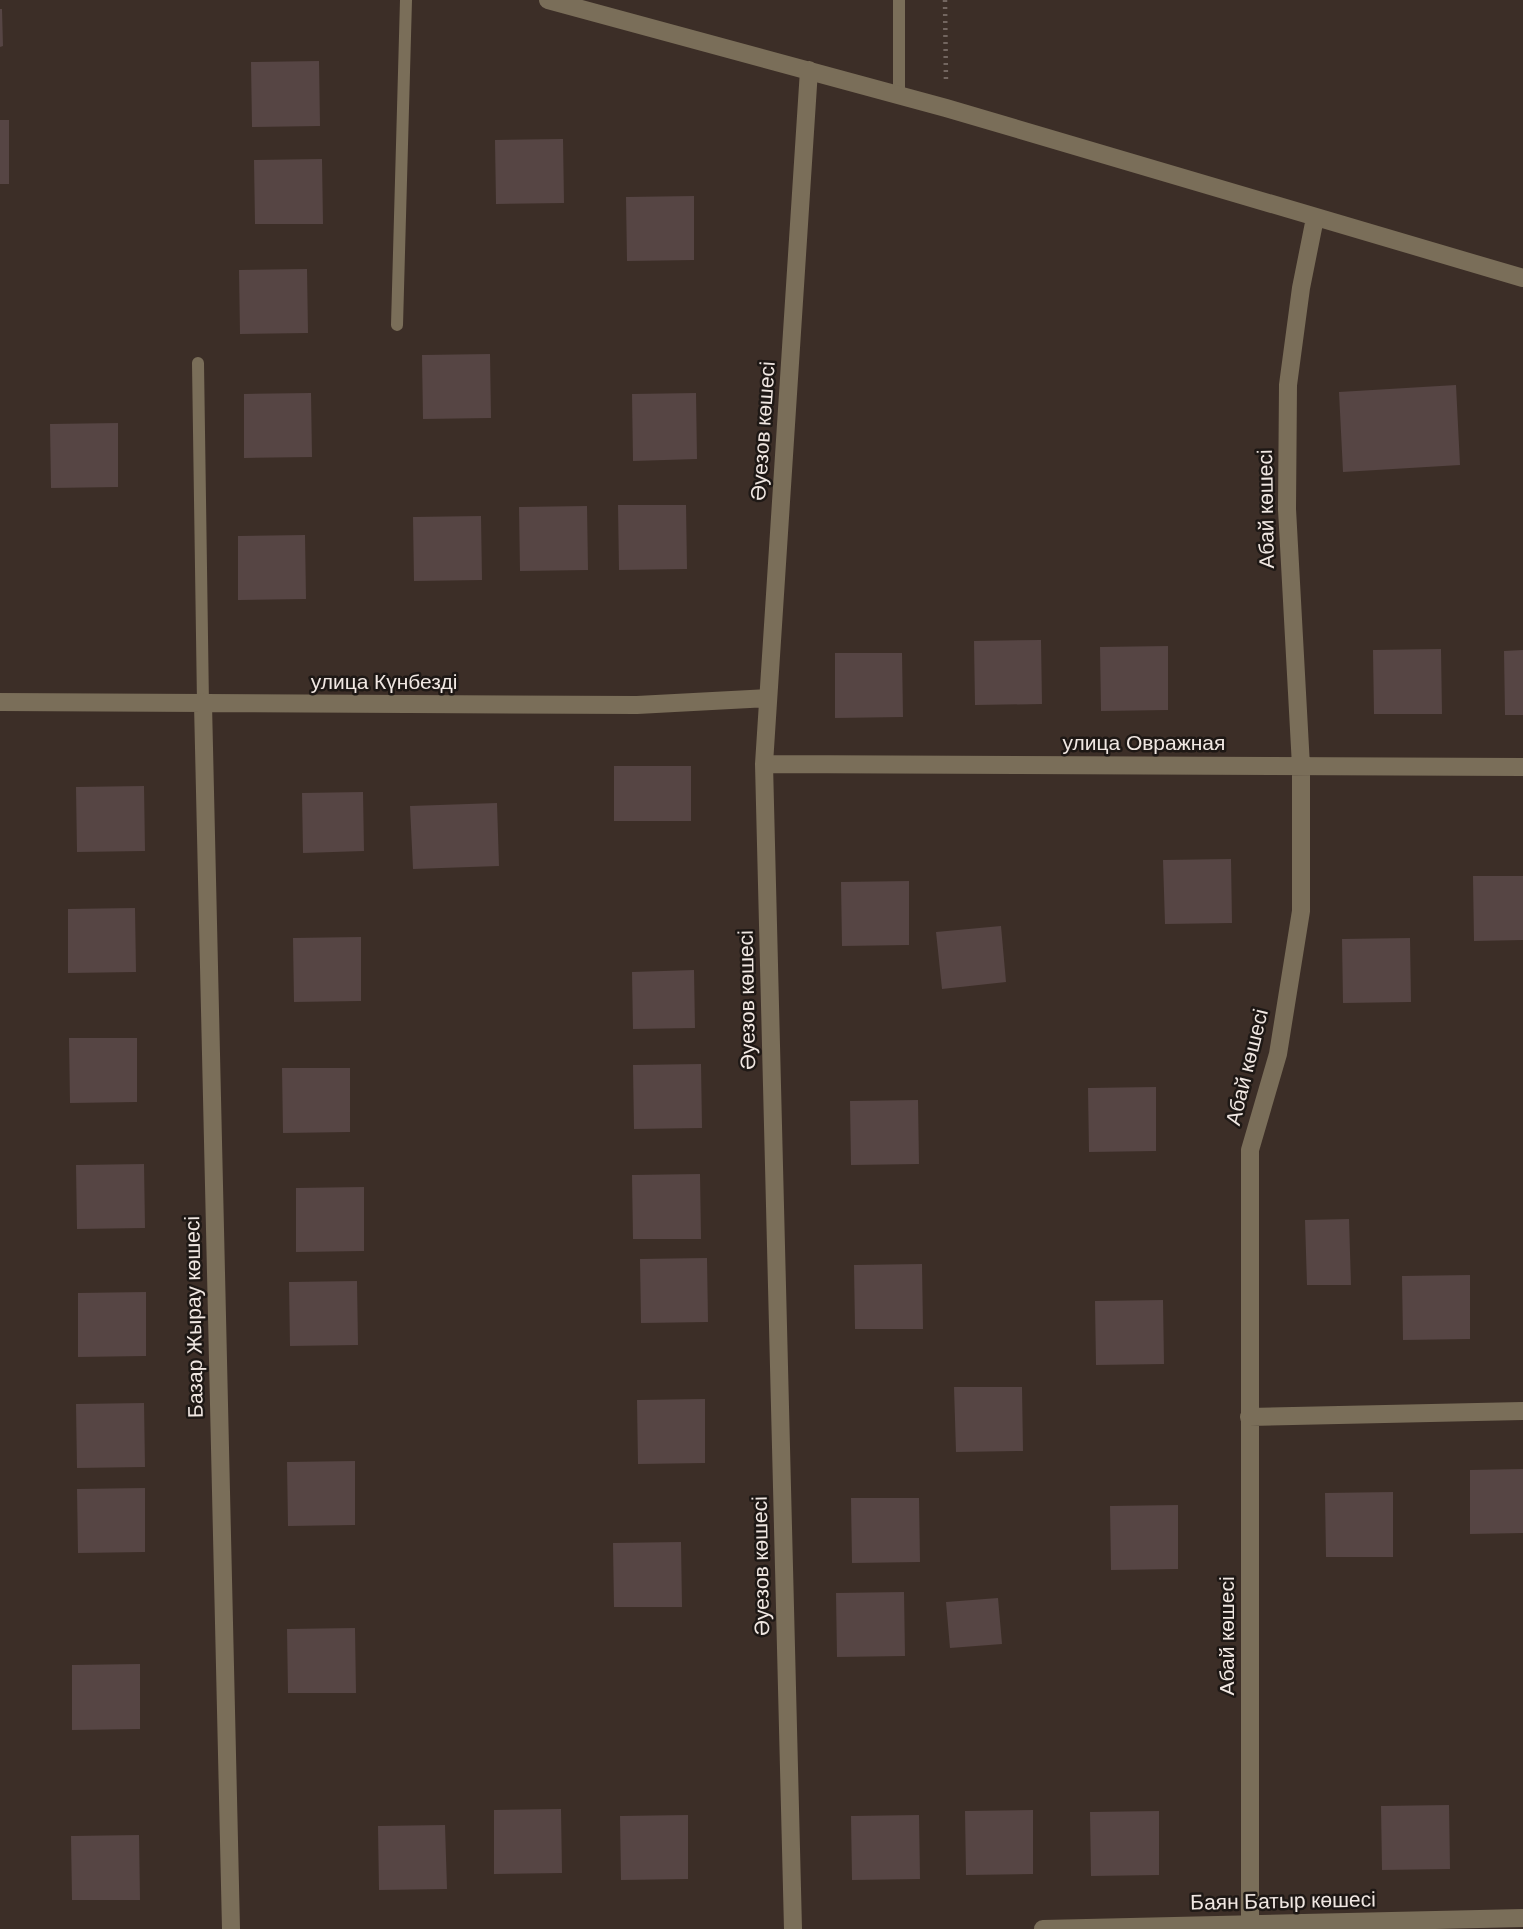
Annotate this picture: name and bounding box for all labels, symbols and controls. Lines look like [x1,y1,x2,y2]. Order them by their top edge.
street label: Әуезов көшесі [744,360,782,502]
street label: Абай көшесі [1251,449,1281,569]
street label: улица Күнбезді [311,668,457,696]
street label: улица Овражная [1063,729,1225,757]
street label: Әуезов көшесі [732,930,762,1070]
street label: Абай көшесі [1219,1006,1275,1128]
street label: Базар Жырау көшесі [178,1216,210,1418]
street label: Әуезов көшесі [746,1496,776,1636]
street label: Абай көшесі [1213,1576,1241,1696]
street label: Баян Батыр көшесі [1190,1885,1376,1917]

